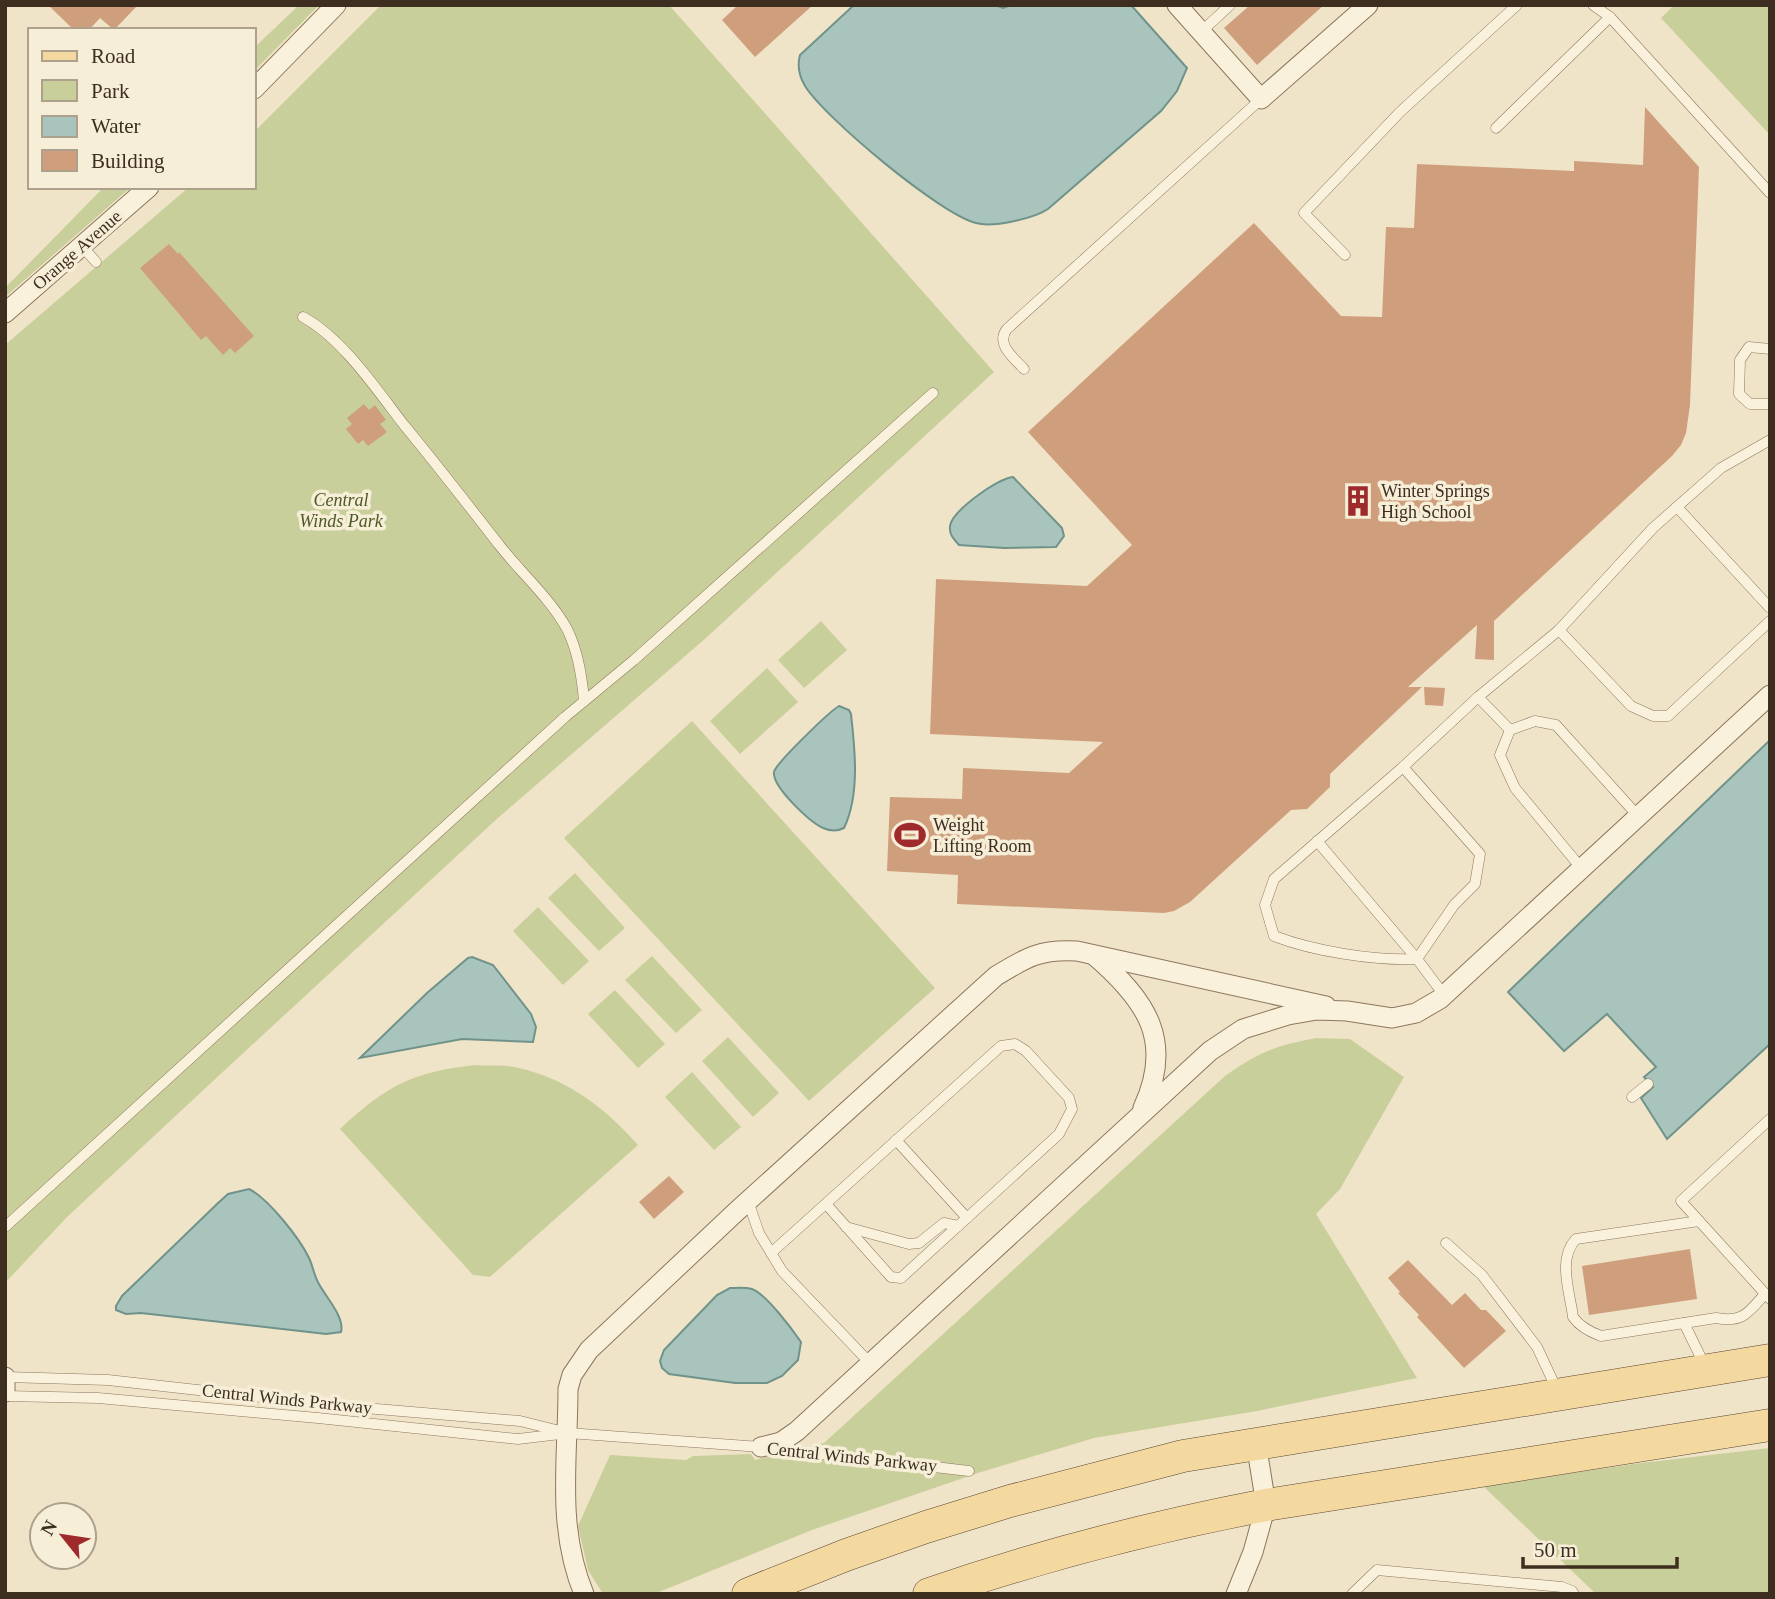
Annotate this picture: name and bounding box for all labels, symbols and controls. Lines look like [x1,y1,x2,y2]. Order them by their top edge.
legend [28,28,256,189]
text: Road [91,44,136,68]
text: Park [91,79,130,103]
text: Water [91,114,141,138]
text: Building [91,149,165,173]
street label: Orange Avenue [29,206,125,294]
place label: Winter Springs High School [1381,481,1490,522]
building icon: Winter Springs High School [1341,484,1375,518]
park label: Central Winds Park [299,490,384,531]
place label: Weight Lifting Room [933,815,1032,856]
sports icon: Weight Lifting Room [893,818,927,852]
street label: Central Winds Parkway [201,1380,373,1418]
street label: Central Winds Parkway [766,1438,938,1476]
north arrow [28,1501,98,1571]
text: N [36,1516,61,1539]
scale bar [1523,1526,1677,1570]
text: 50 m [1534,1538,1577,1562]

